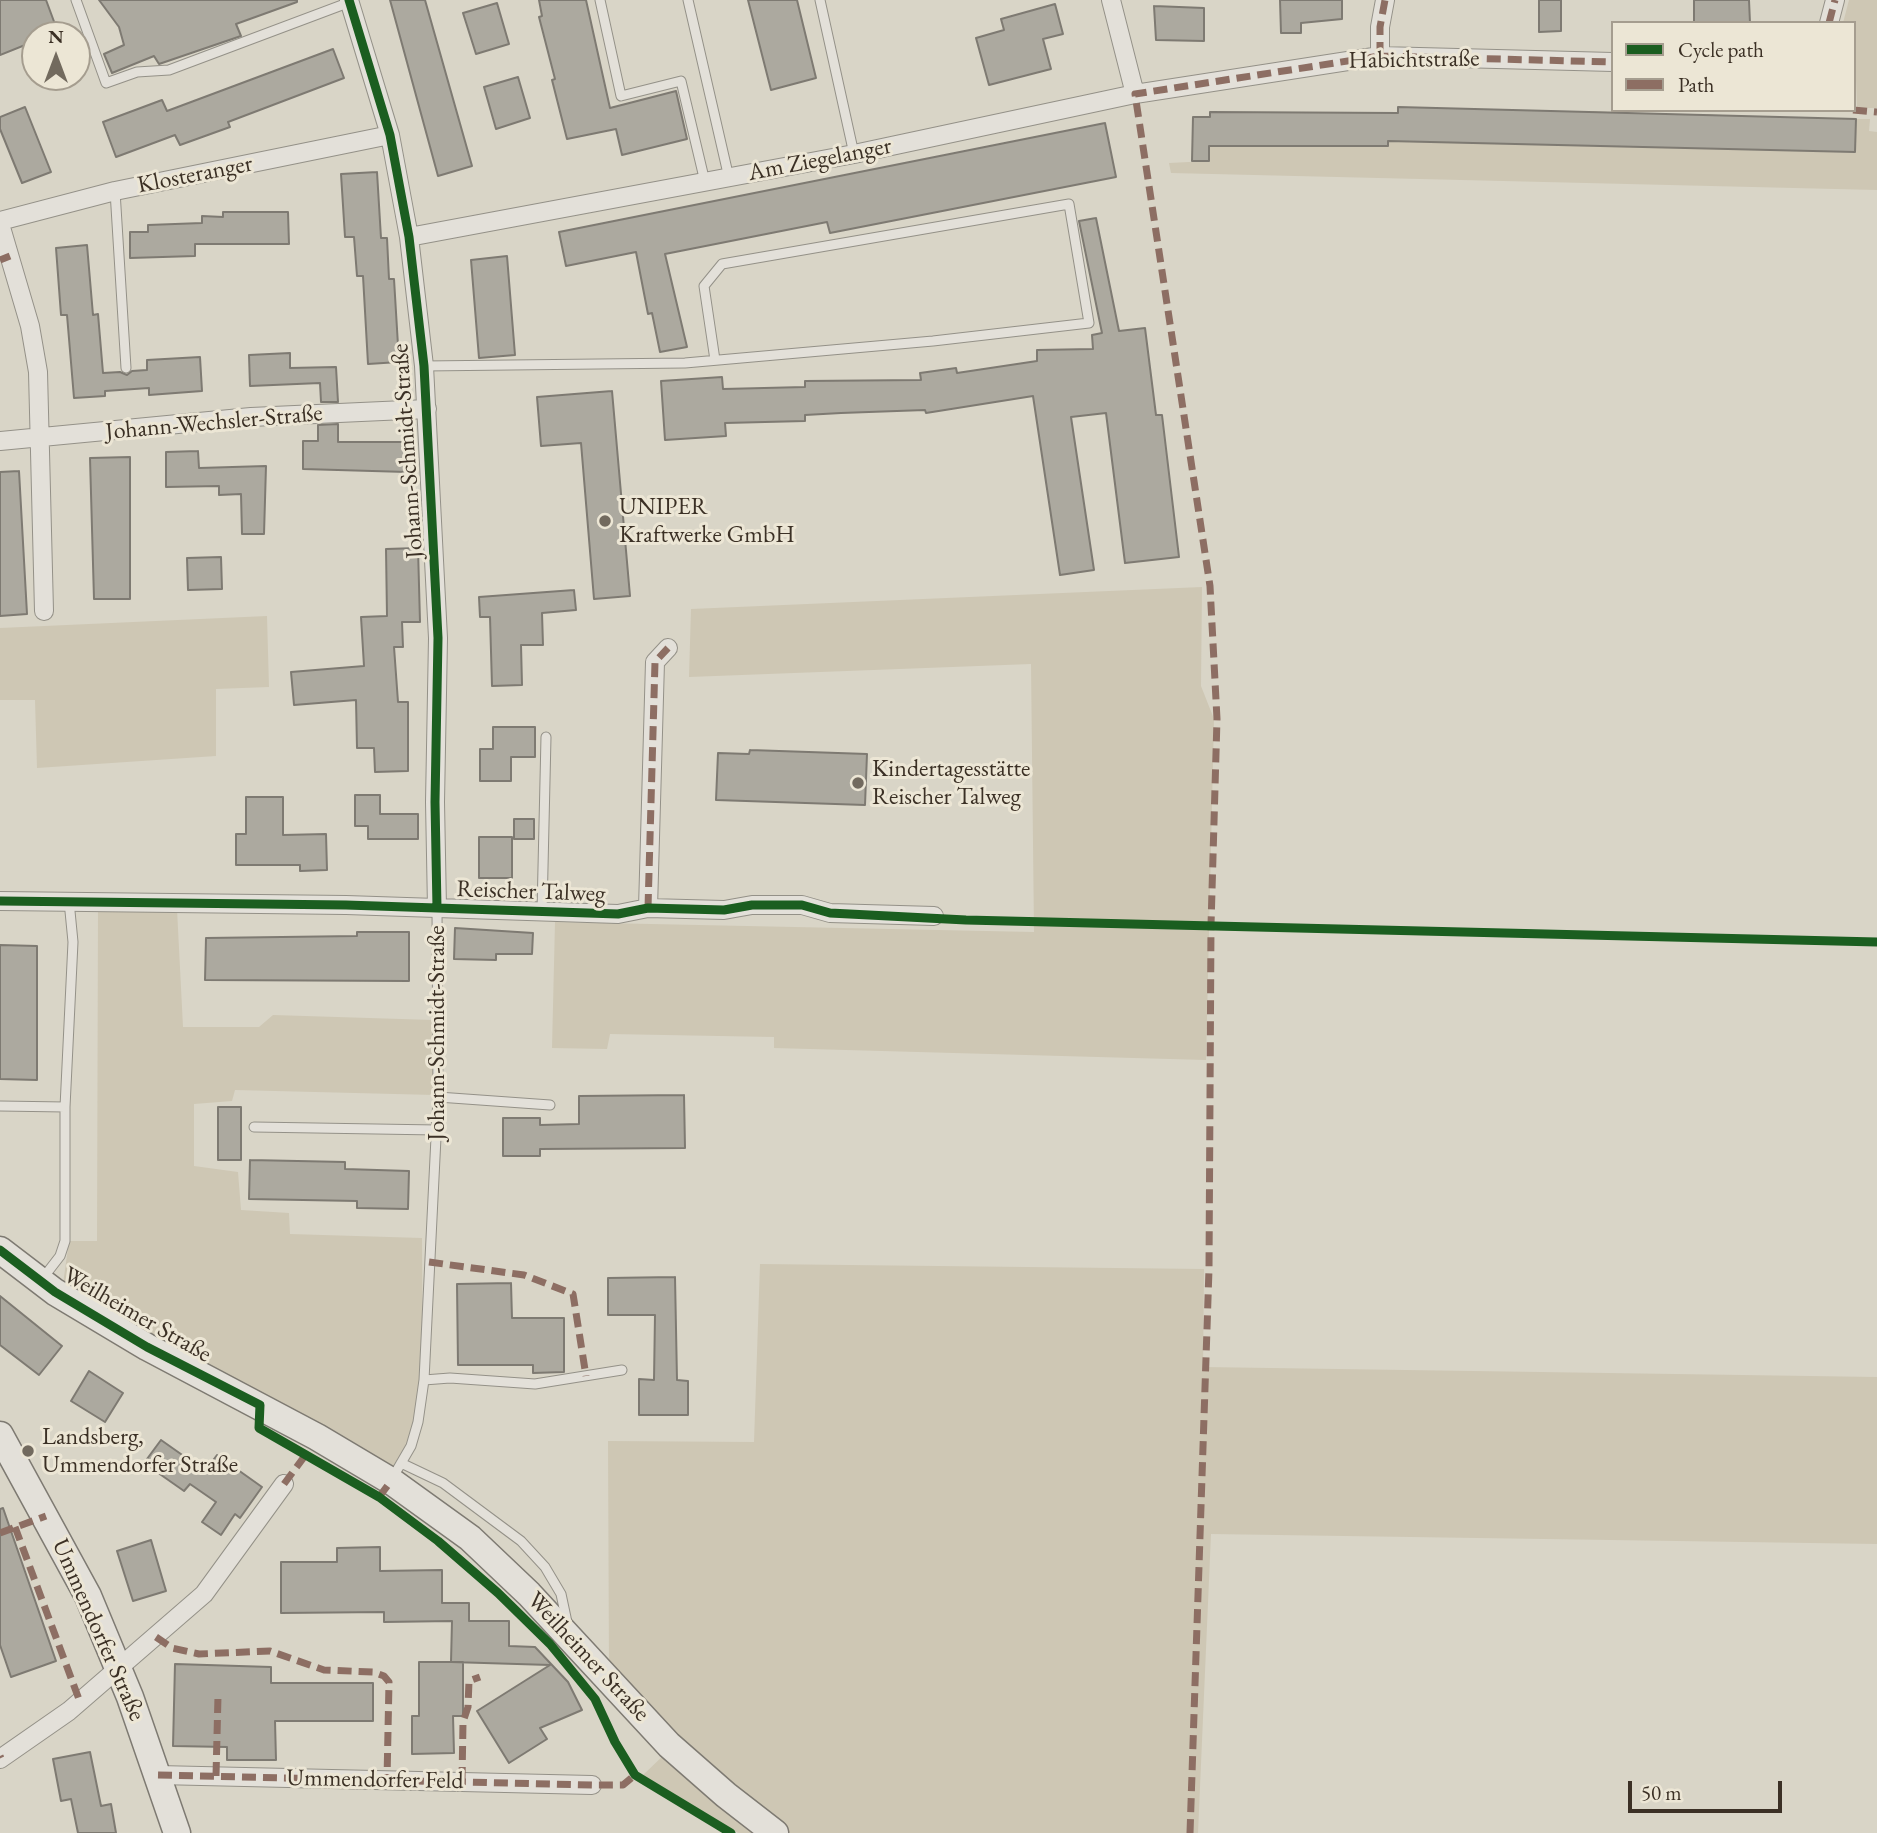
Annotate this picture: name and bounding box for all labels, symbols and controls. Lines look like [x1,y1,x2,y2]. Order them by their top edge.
north arrow [21,21,91,91]
legend [1611,21,1856,112]
text: N [48,24,64,49]
text: Cycle path [1678,36,1764,63]
street label: Habichtstraße [1348,44,1480,76]
text: Path [1678,71,1714,98]
street label: Am Ziegelanger [746,132,894,188]
street label: Klosteranger [135,150,255,200]
street label: Johann-Schmidt-Straße [386,343,430,559]
street label: Johann-Wechsler-Straße [104,399,324,447]
place label: UNIPER Kraftwerke GmbH [619,493,795,549]
marker: UNIPER Kraftwerke GmbH [597,513,613,529]
place label: Kindertagesstätte Reischer Talweg [872,755,1030,811]
marker: Kindertagesstätte Reischer Talweg [850,775,866,791]
street label: Reischer Talweg [456,875,606,909]
street label: Johann-Schmidt-Straße [423,925,451,1141]
street label: Weilheimer Straße [58,1261,216,1369]
place label: Landsberg, Ummendorfer Straße [42,1423,238,1479]
marker: Landsberg, Ummendorfer Straße [20,1443,36,1459]
street label: Ummendorfer Straße [45,1535,151,1725]
street label: Weilheimer Straße [521,1586,655,1728]
street label: Ummendorfer Feld [286,1764,464,1796]
scale bar [1632,1766,1786,1810]
text: 50 m [1641,1779,1682,1806]

